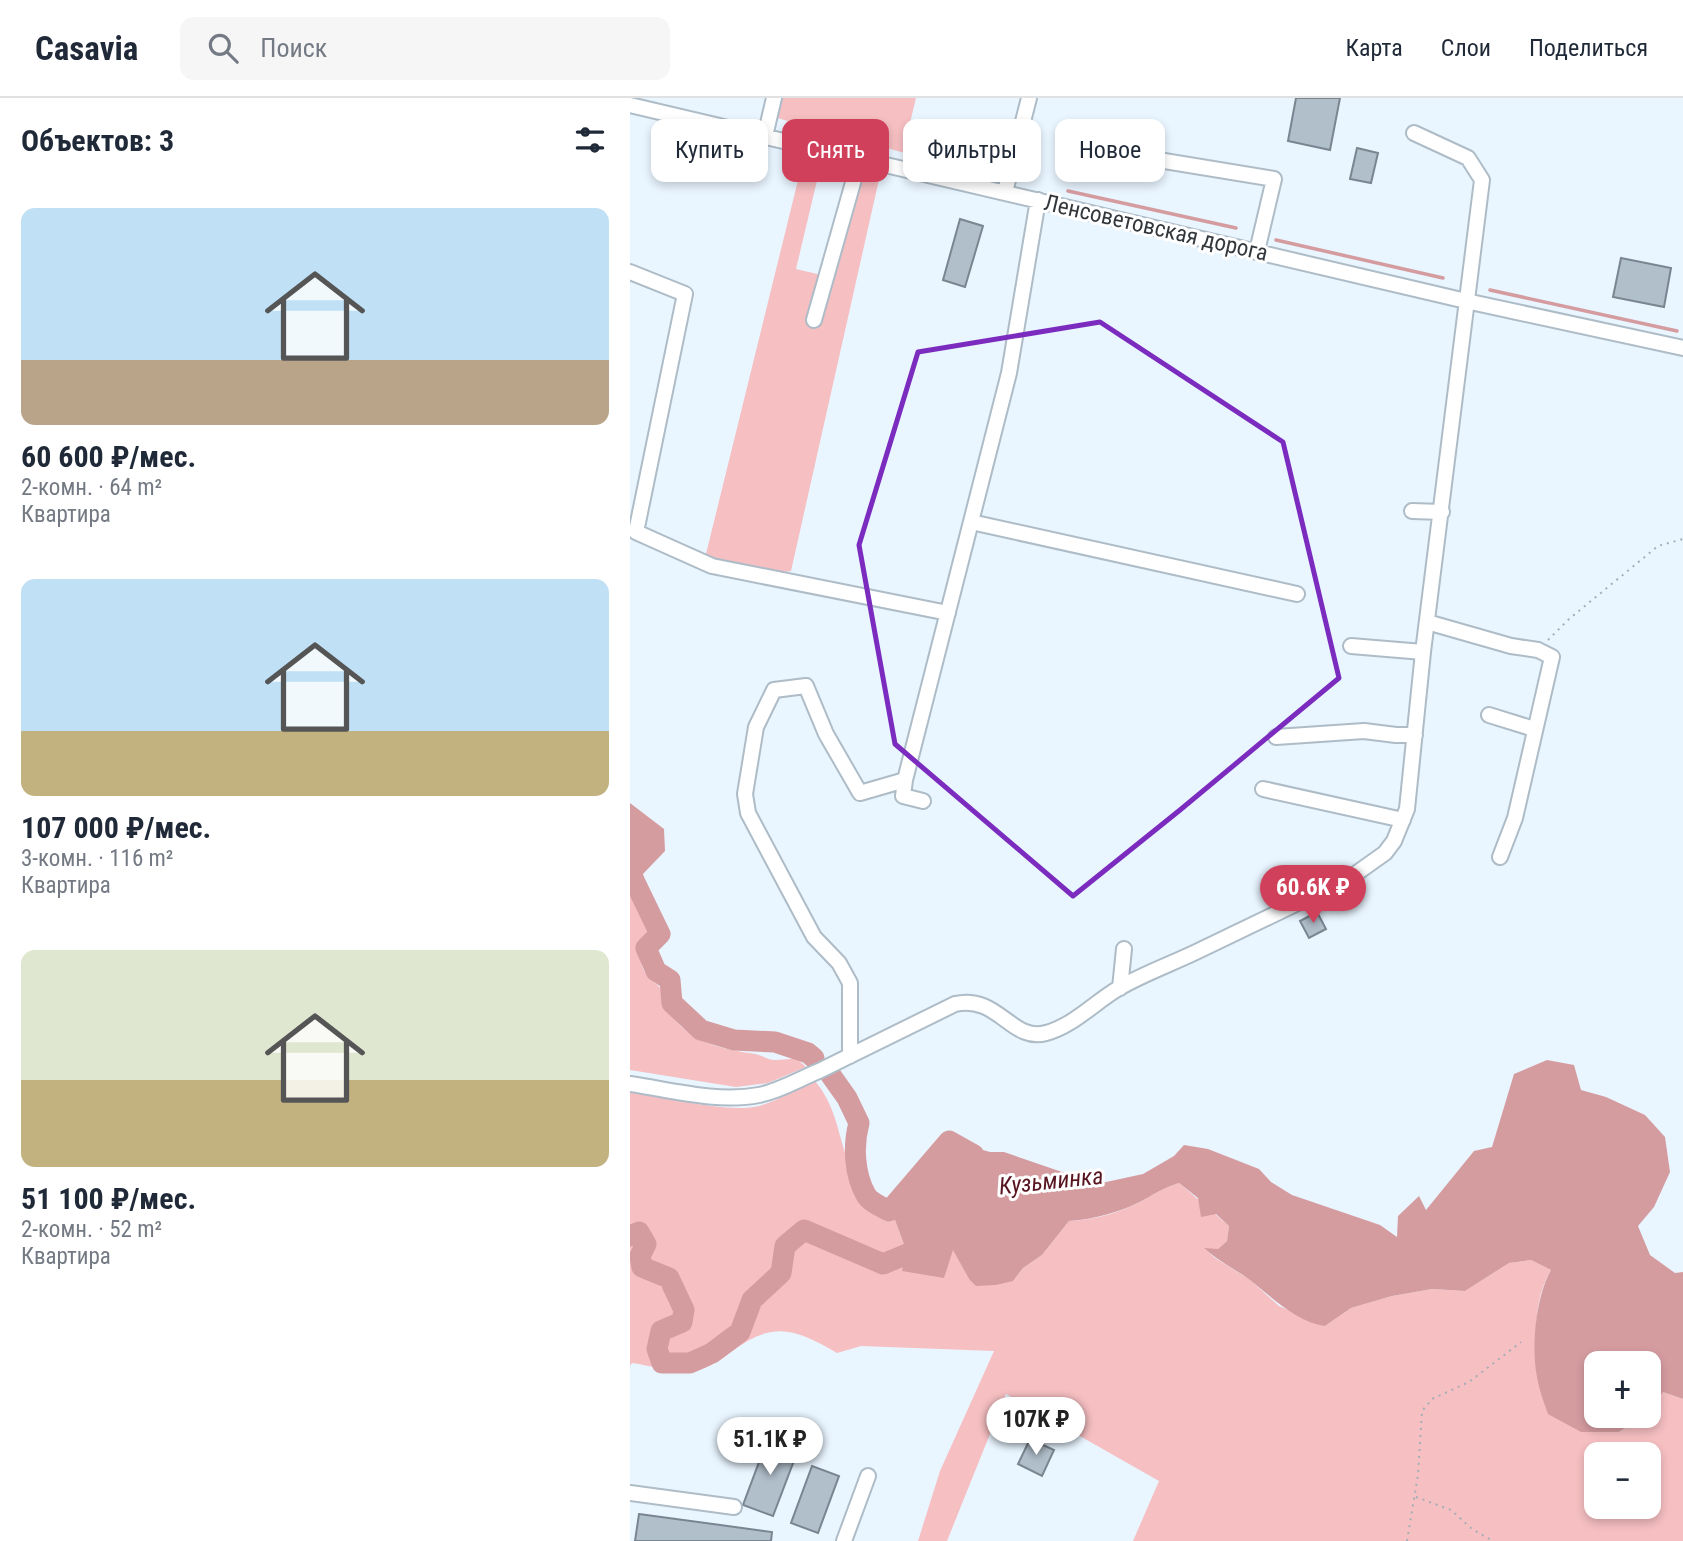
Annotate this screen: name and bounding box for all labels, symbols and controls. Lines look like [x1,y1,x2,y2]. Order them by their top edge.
search box [180,17,670,80]
text: Casavia [35,29,138,68]
icon: search [204,29,242,67]
text: Поиск [260,33,327,63]
text: Карта [1345,34,1403,62]
text: Слои [1441,34,1491,62]
text: Поделиться [1529,34,1648,62]
chip: Купить [651,119,768,182]
chip: Снять [782,119,889,182]
chip: Фильтры [903,119,1041,182]
chip: Новое [1055,119,1165,182]
icon: filters [571,121,609,159]
text: Объектов: 3 [21,123,174,158]
street label: Ленсоветовская дорога [1041,189,1271,267]
icon: home [252,253,378,379]
text: 60 600 ₽/мес. [21,439,196,474]
text: 2-комн. · 64 m² [21,474,162,501]
text: Квартира [21,501,111,528]
icon: home [252,624,378,750]
text: 107 000 ₽/мес. [21,810,211,845]
text: 3-комн. · 116 m² [21,845,173,872]
pin: 60.6K ₽ [1248,866,1378,925]
text: Квартира [21,872,111,899]
text: 60.6K ₽ [1276,874,1350,901]
icon: home [252,995,378,1121]
water label: Кузьминка [997,1162,1105,1200]
text: 51 100 ₽/мес. [21,1181,196,1216]
text: 2-комн. · 52 m² [21,1216,162,1243]
text: Квартира [21,1243,111,1270]
map controls [1584,1351,1661,1519]
button: + [1584,1351,1661,1428]
pin: 107K ₽ [979,1398,1093,1457]
text: 107K ₽ [1002,1406,1070,1433]
pin: 51.1K ₽ [705,1418,835,1477]
text: 51.1K ₽ [733,1426,807,1453]
button: − [1584,1442,1661,1519]

